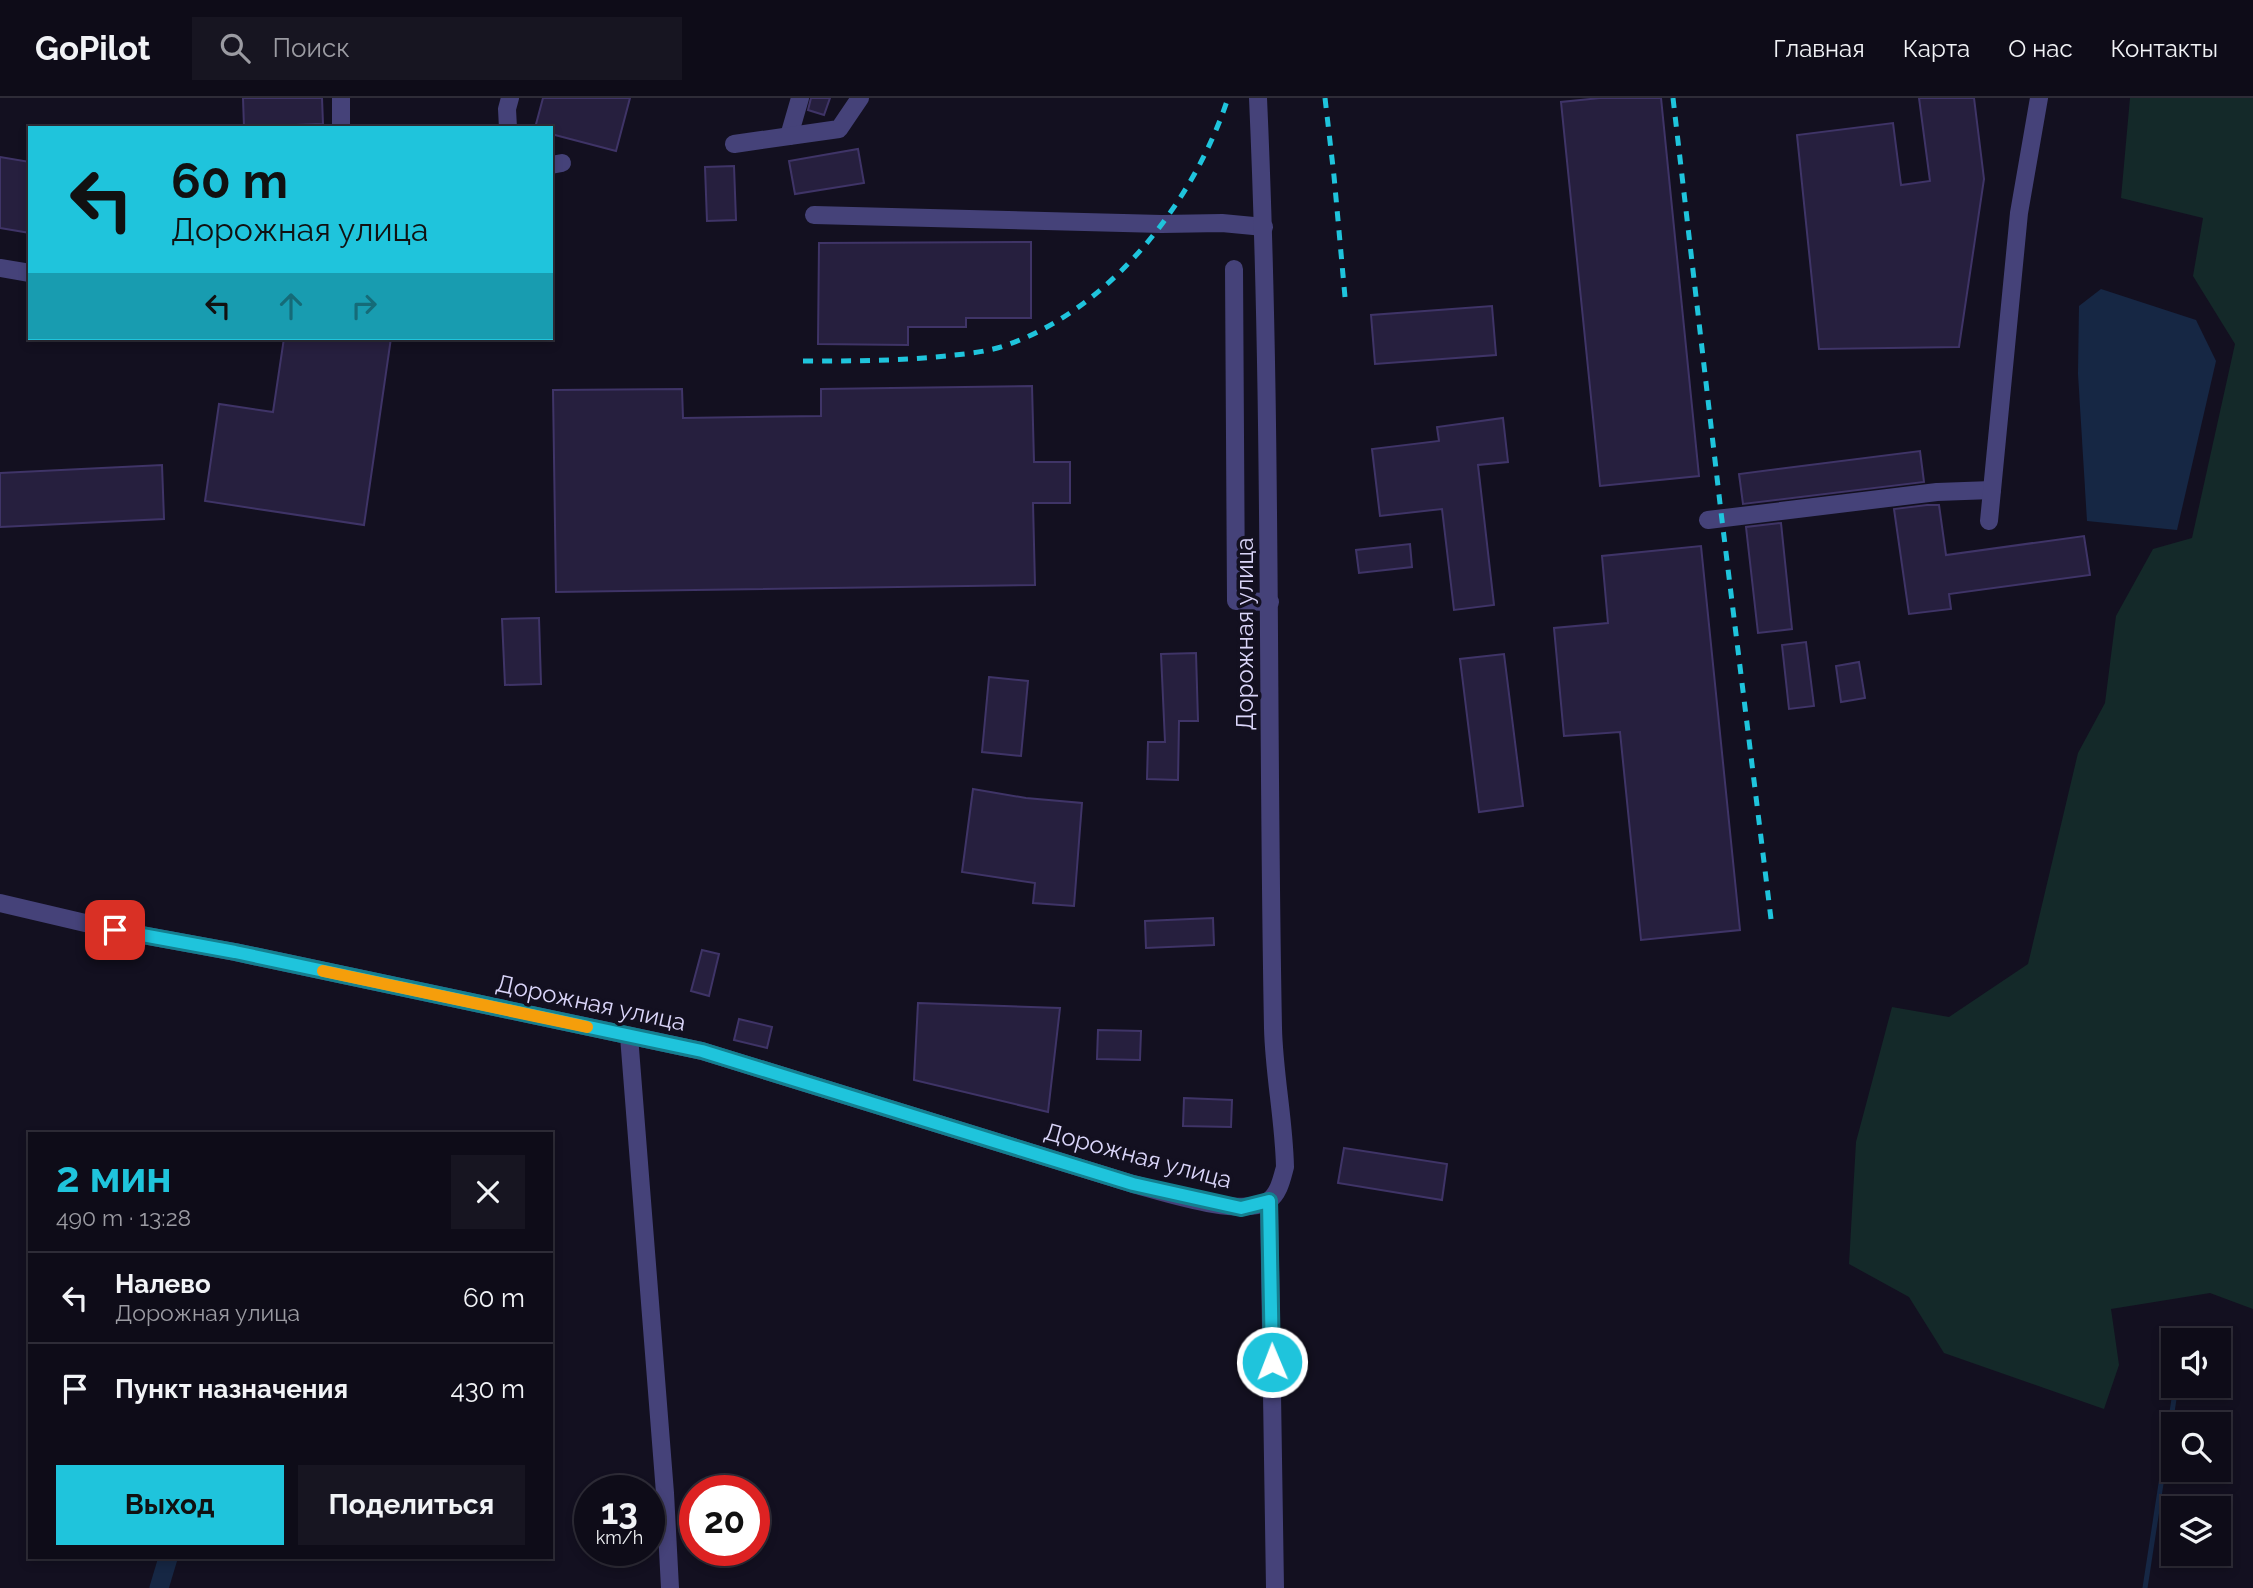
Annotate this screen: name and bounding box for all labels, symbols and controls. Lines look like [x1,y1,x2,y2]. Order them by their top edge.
search box [192,17,682,80]
text: GoPilot [35,29,150,68]
icon: search [216,29,254,67]
text: Поиск [272,33,350,63]
text: Главная [1773,34,1865,63]
text: Карта [1903,34,1970,63]
text: О нас [2008,34,2073,63]
text: Контакты [2111,34,2218,63]
text: 60 m [171,152,288,209]
icon: left [56,154,147,245]
text: Дорожная улица [171,211,429,248]
icon: left [199,287,237,325]
icon: ahead [272,287,310,325]
icon: right [345,287,383,325]
street label: Дорожная улица [1230,537,1259,731]
pin [85,900,145,960]
icon: arrive [96,911,134,949]
street label: Дорожная улица [494,968,689,1037]
street label: Дорожная улица [1041,1117,1235,1195]
text: 2 мин [56,1153,172,1202]
button: close [451,1155,525,1229]
text: 490 m · 13:28 [56,1204,191,1231]
text: Налево [115,1269,211,1299]
icon: left [56,1279,94,1317]
text: 60 m [463,1283,525,1313]
text: Дорожная улица [115,1299,300,1326]
position arrow [1235,1325,1309,1399]
map controls [2161,1328,2231,1566]
button: sound [2161,1328,2231,1398]
icon: arrive [56,1370,94,1408]
text: Пункт назначения [115,1374,348,1404]
text: 430 m [450,1374,525,1404]
button: search [2161,1412,2231,1482]
button: Выход [56,1465,284,1545]
button: Поделиться [298,1465,525,1545]
speed limit sign: 20 [679,1475,770,1566]
text: 13 [601,1491,638,1532]
button: layers [2161,1496,2231,1566]
text: km/h [596,1527,643,1548]

